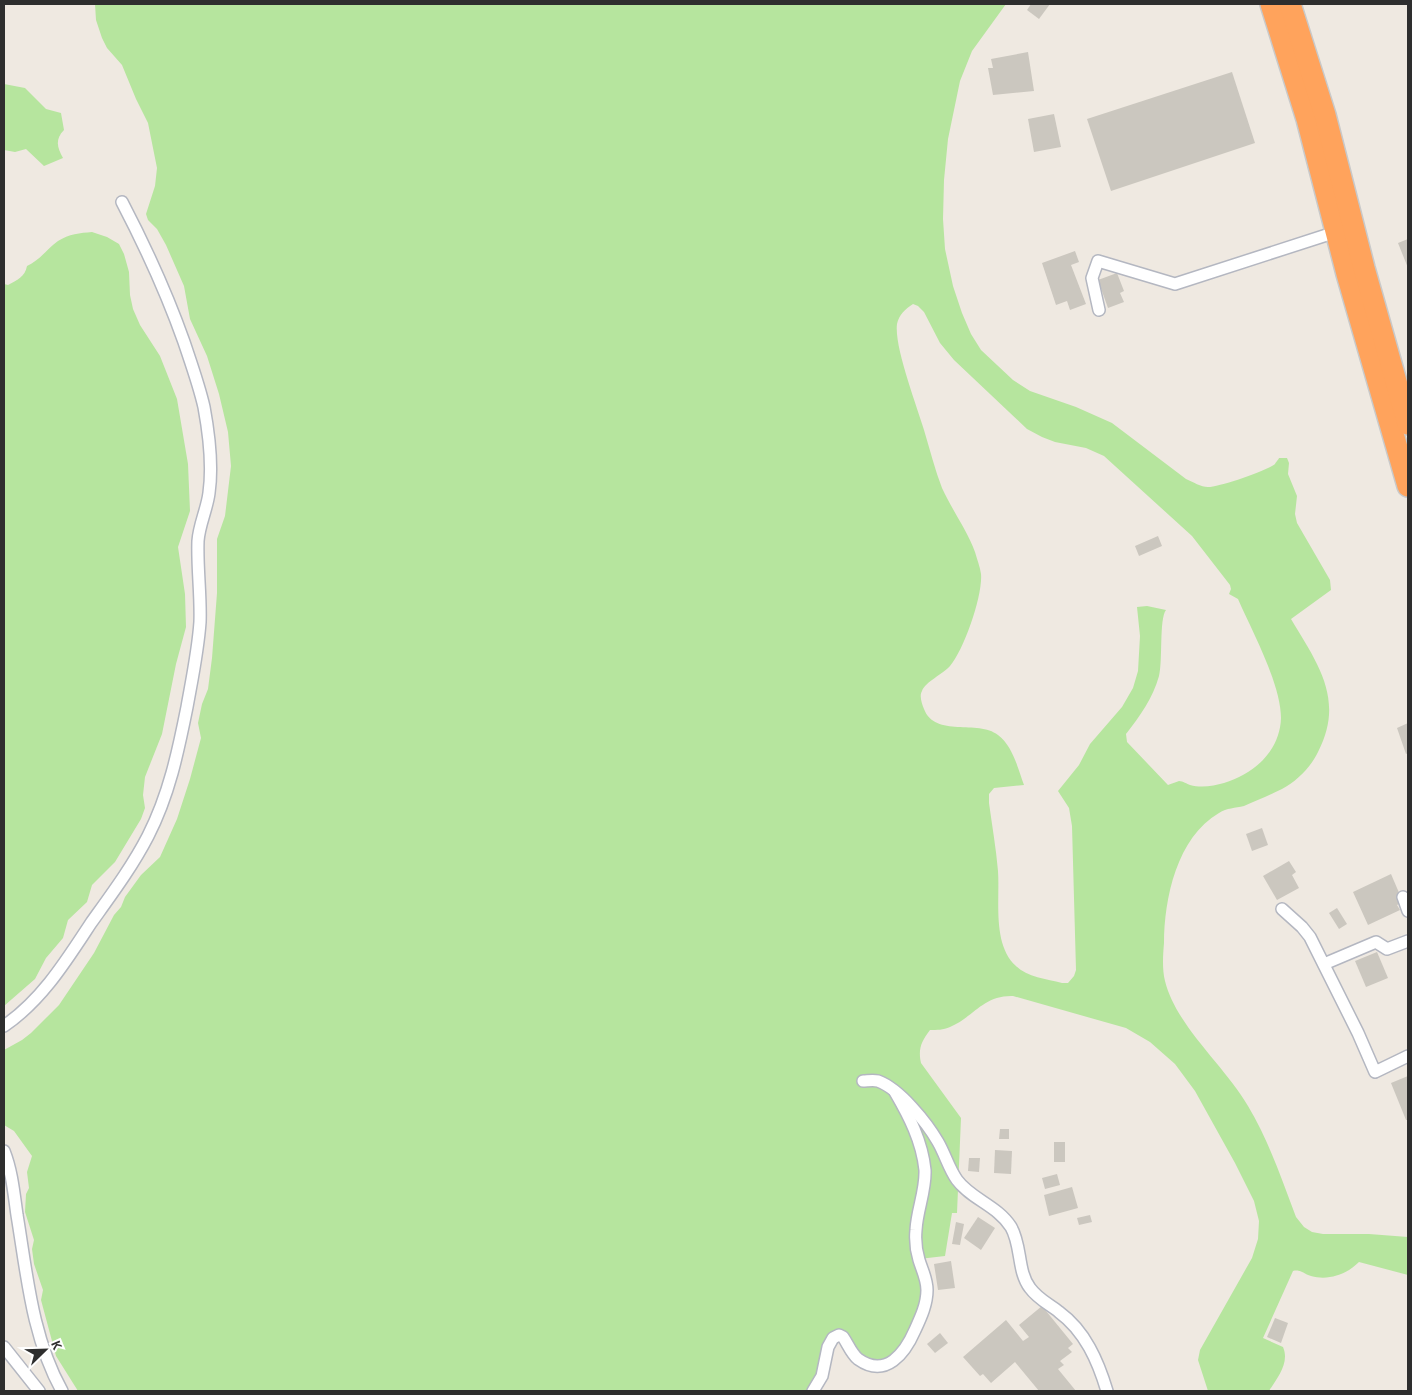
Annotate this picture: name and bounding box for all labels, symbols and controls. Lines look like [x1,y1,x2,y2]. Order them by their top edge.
north arrow [20,1325,70,1375]
text: K [48,1339,64,1353]

